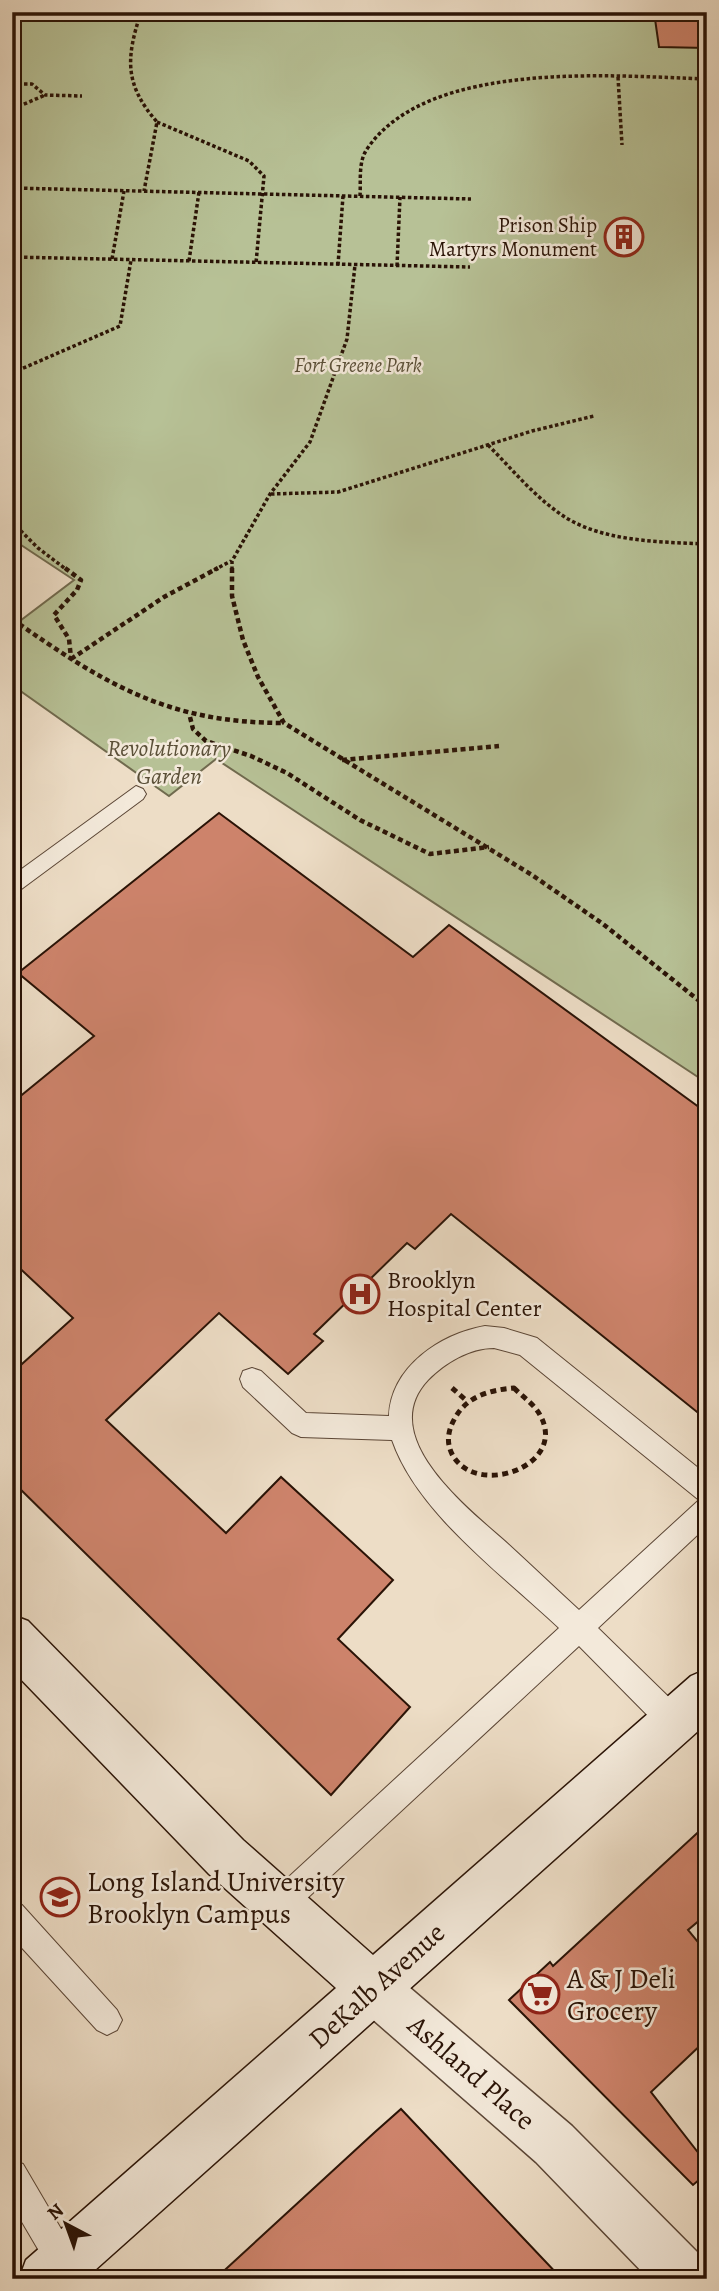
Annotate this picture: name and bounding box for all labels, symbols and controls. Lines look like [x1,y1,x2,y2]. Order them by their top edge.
place label: Prison Ship Martyrs Monument [429,211,597,263]
building icon: Prison Ship Martyrs Monument [603,216,645,258]
park label: Fort Greene Park [294,351,422,379]
park label: Revolutionary Garden [107,732,232,792]
place label: Brooklyn Hospital Center [387,1264,542,1324]
hospital icon: Brooklyn Hospital Center [339,1273,381,1315]
place label: Long Island University Brooklyn Campus [87,1863,345,1933]
school or university icon: Long Island University Brooklyn Campus [39,1876,81,1918]
street label: DeKalb Avenue [300,1914,453,2057]
place label: A & J Deli Grocery [566,1960,676,2030]
supermarket icon: A & J Deli Grocery [519,1973,561,2015]
street label: Ashland Place [399,2006,543,2139]
north arrow [32,2190,102,2260]
text: N [42,2197,69,2226]

